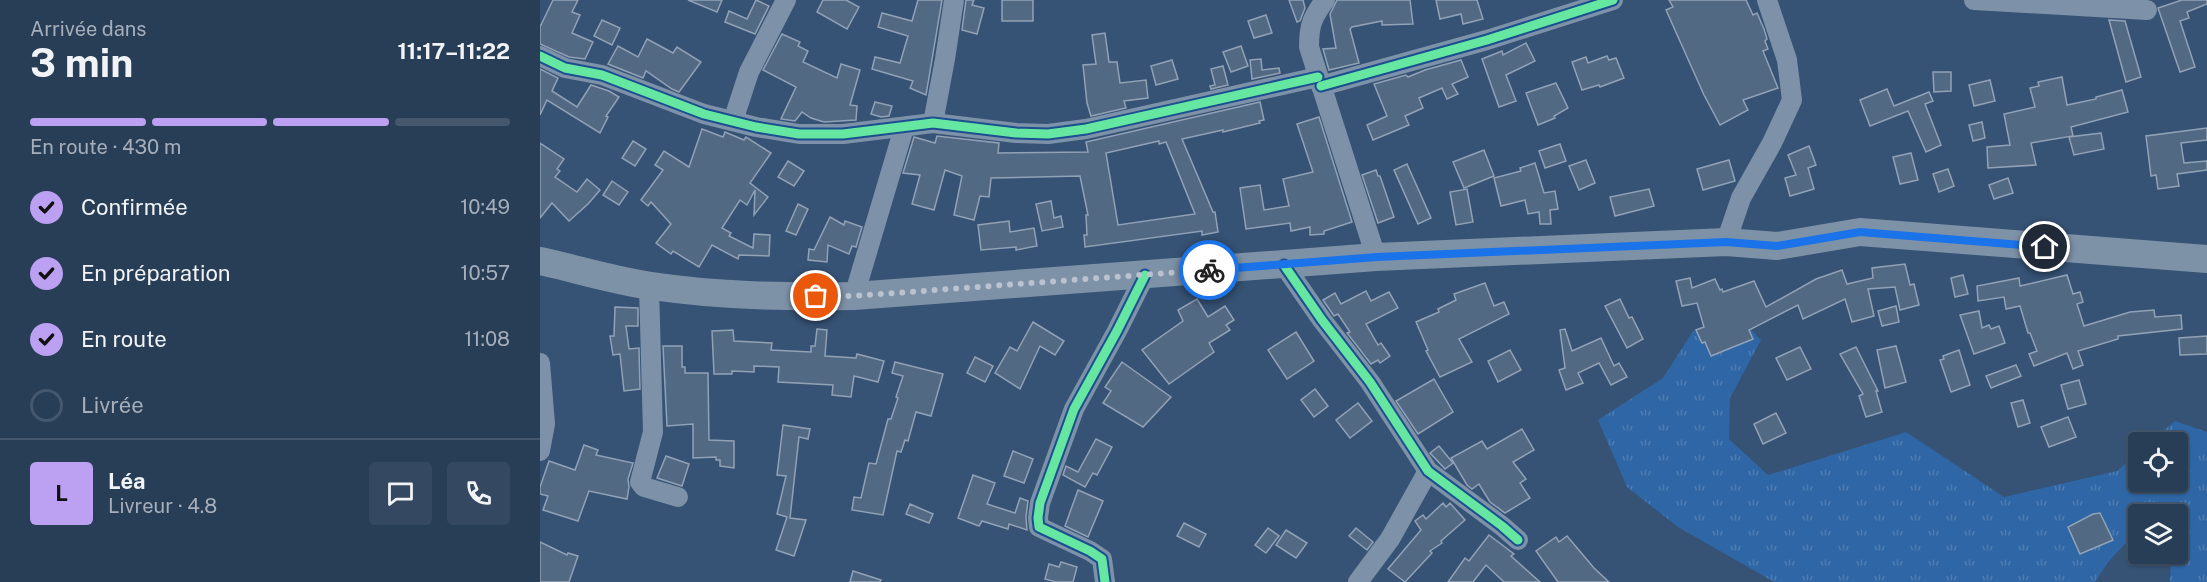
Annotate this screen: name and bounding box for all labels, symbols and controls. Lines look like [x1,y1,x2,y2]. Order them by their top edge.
text: Arrivée dans [30,17,146,41]
text: 11:17–11:22 [397,38,510,64]
text: 3 min [30,40,133,86]
text: En route · 430 m [30,135,181,159]
icon: check [30,191,63,224]
text: Confirmée [81,194,188,220]
text: 10:49 [460,195,510,219]
pin [2019,221,2070,272]
icon: home [2028,230,2061,263]
courier [1179,240,1239,300]
icon: bike [1193,254,1226,287]
icon: check [30,257,63,290]
text: En préparation [81,260,231,286]
text: 10:57 [460,261,510,285]
pin [790,270,841,321]
icon: bag [799,279,832,312]
icon: check [30,323,63,356]
text: En route [81,326,167,352]
text: 11:08 [464,327,510,351]
text: Livrée [81,392,144,418]
map controls [2128,432,2188,564]
button: locate [2128,432,2188,492]
button: chat [369,462,432,525]
button: phone [447,462,510,525]
text: Léa [108,468,146,494]
text: L [55,480,68,506]
text: Livreur · 4.8 [108,494,217,518]
button: layers [2128,504,2188,564]

